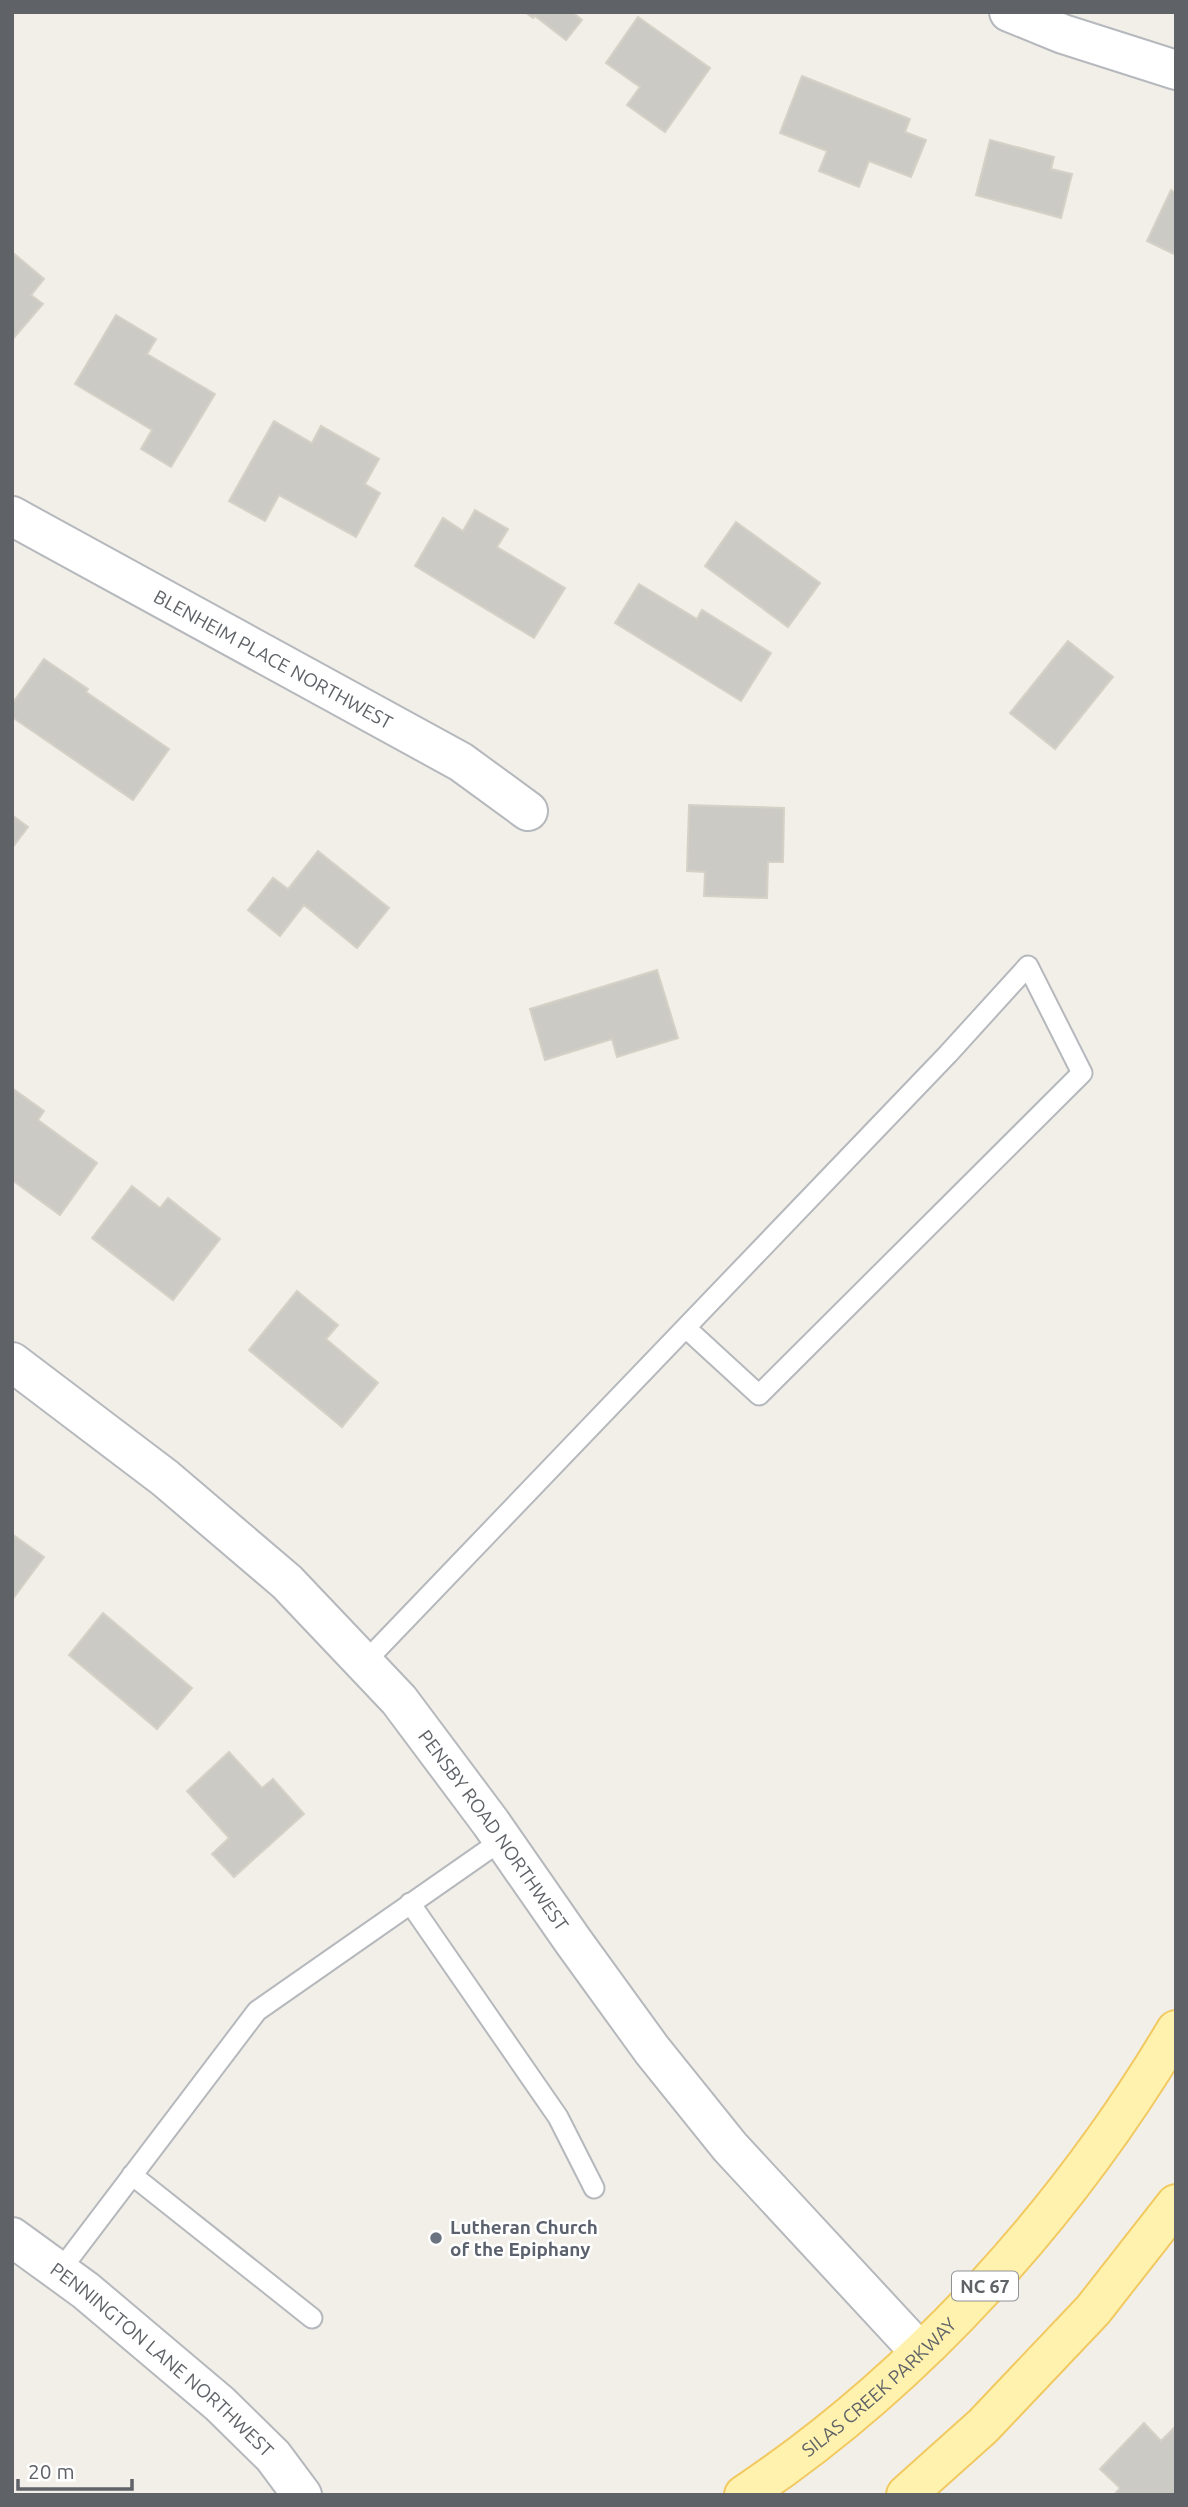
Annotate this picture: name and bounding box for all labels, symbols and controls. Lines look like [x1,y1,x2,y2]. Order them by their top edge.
street label: BLENHEIM PLACE NORTHWEST [150,585,397,734]
street label: PENSBY ROAD NORTHWEST [414,1725,574,1935]
place label: Lutheran Church of the Epiphany [450,2216,598,2260]
marker: Lutheran Church of the Epiphany [428,2230,444,2246]
street label: PENNINGTON LANE NORTHWEST [46,2258,278,2462]
road number: NC 67 [952,2272,1018,2300]
street label: SILAS CREEK PARKWAY [797,2313,961,2461]
scale bar [18,2448,131,2492]
text: 20 m [28,2459,75,2483]

